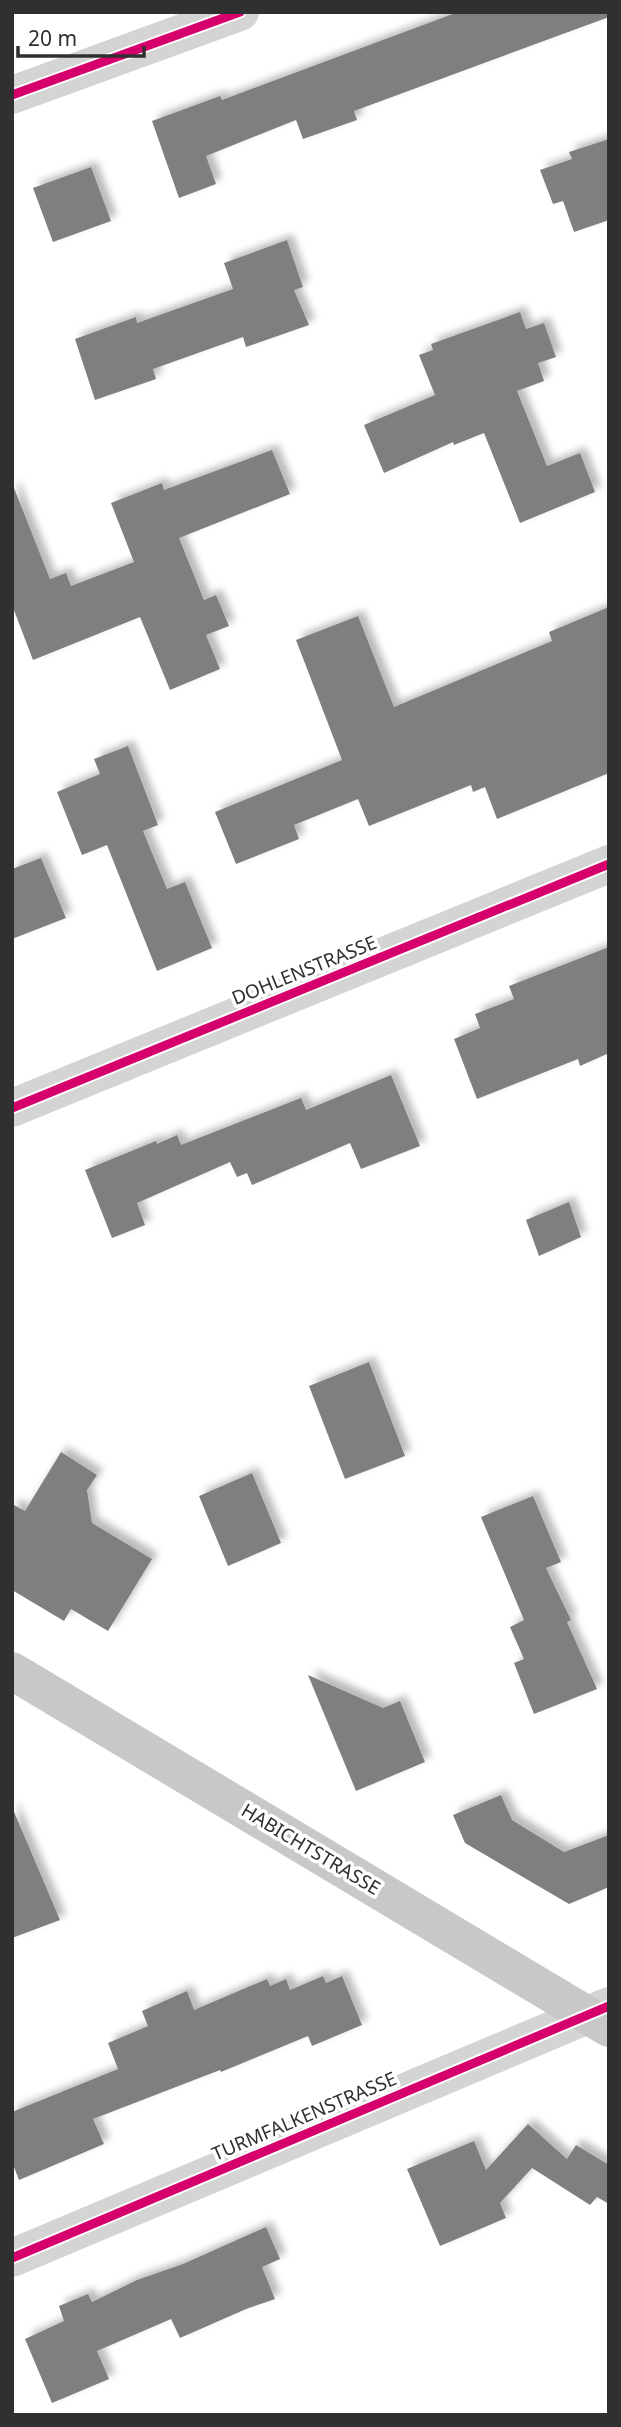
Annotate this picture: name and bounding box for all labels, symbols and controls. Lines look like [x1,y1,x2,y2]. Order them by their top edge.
scale bar [18,14,144,58]
text: 20 m [28,24,77,52]
street label: DOHLENSTRASSE [228,929,380,1011]
street label: HABICHTSTRASSE [237,1797,385,1901]
street label: TURMFALKENSTRASSE [208,2065,400,2167]

